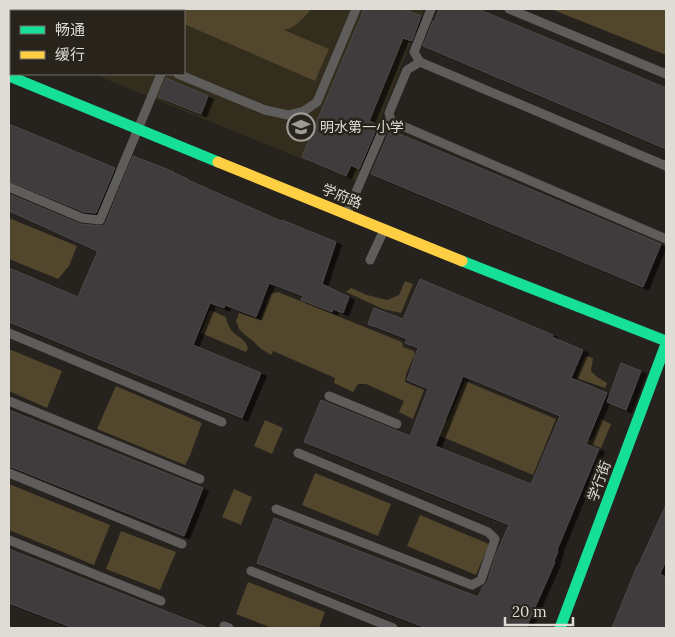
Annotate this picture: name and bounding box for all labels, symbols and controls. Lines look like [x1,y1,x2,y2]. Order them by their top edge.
legend [10,10,185,75]
text: 畅通 [55,20,85,39]
text: 缓行 [55,45,85,64]
school or university icon: 明水第一小学 [286,112,316,142]
place label: 明水第一小学 [320,118,404,136]
street label: 学府路 [319,180,365,212]
street label: 学行街 [583,458,615,504]
scale bar [505,594,572,626]
text: 20 m [512,602,547,621]

